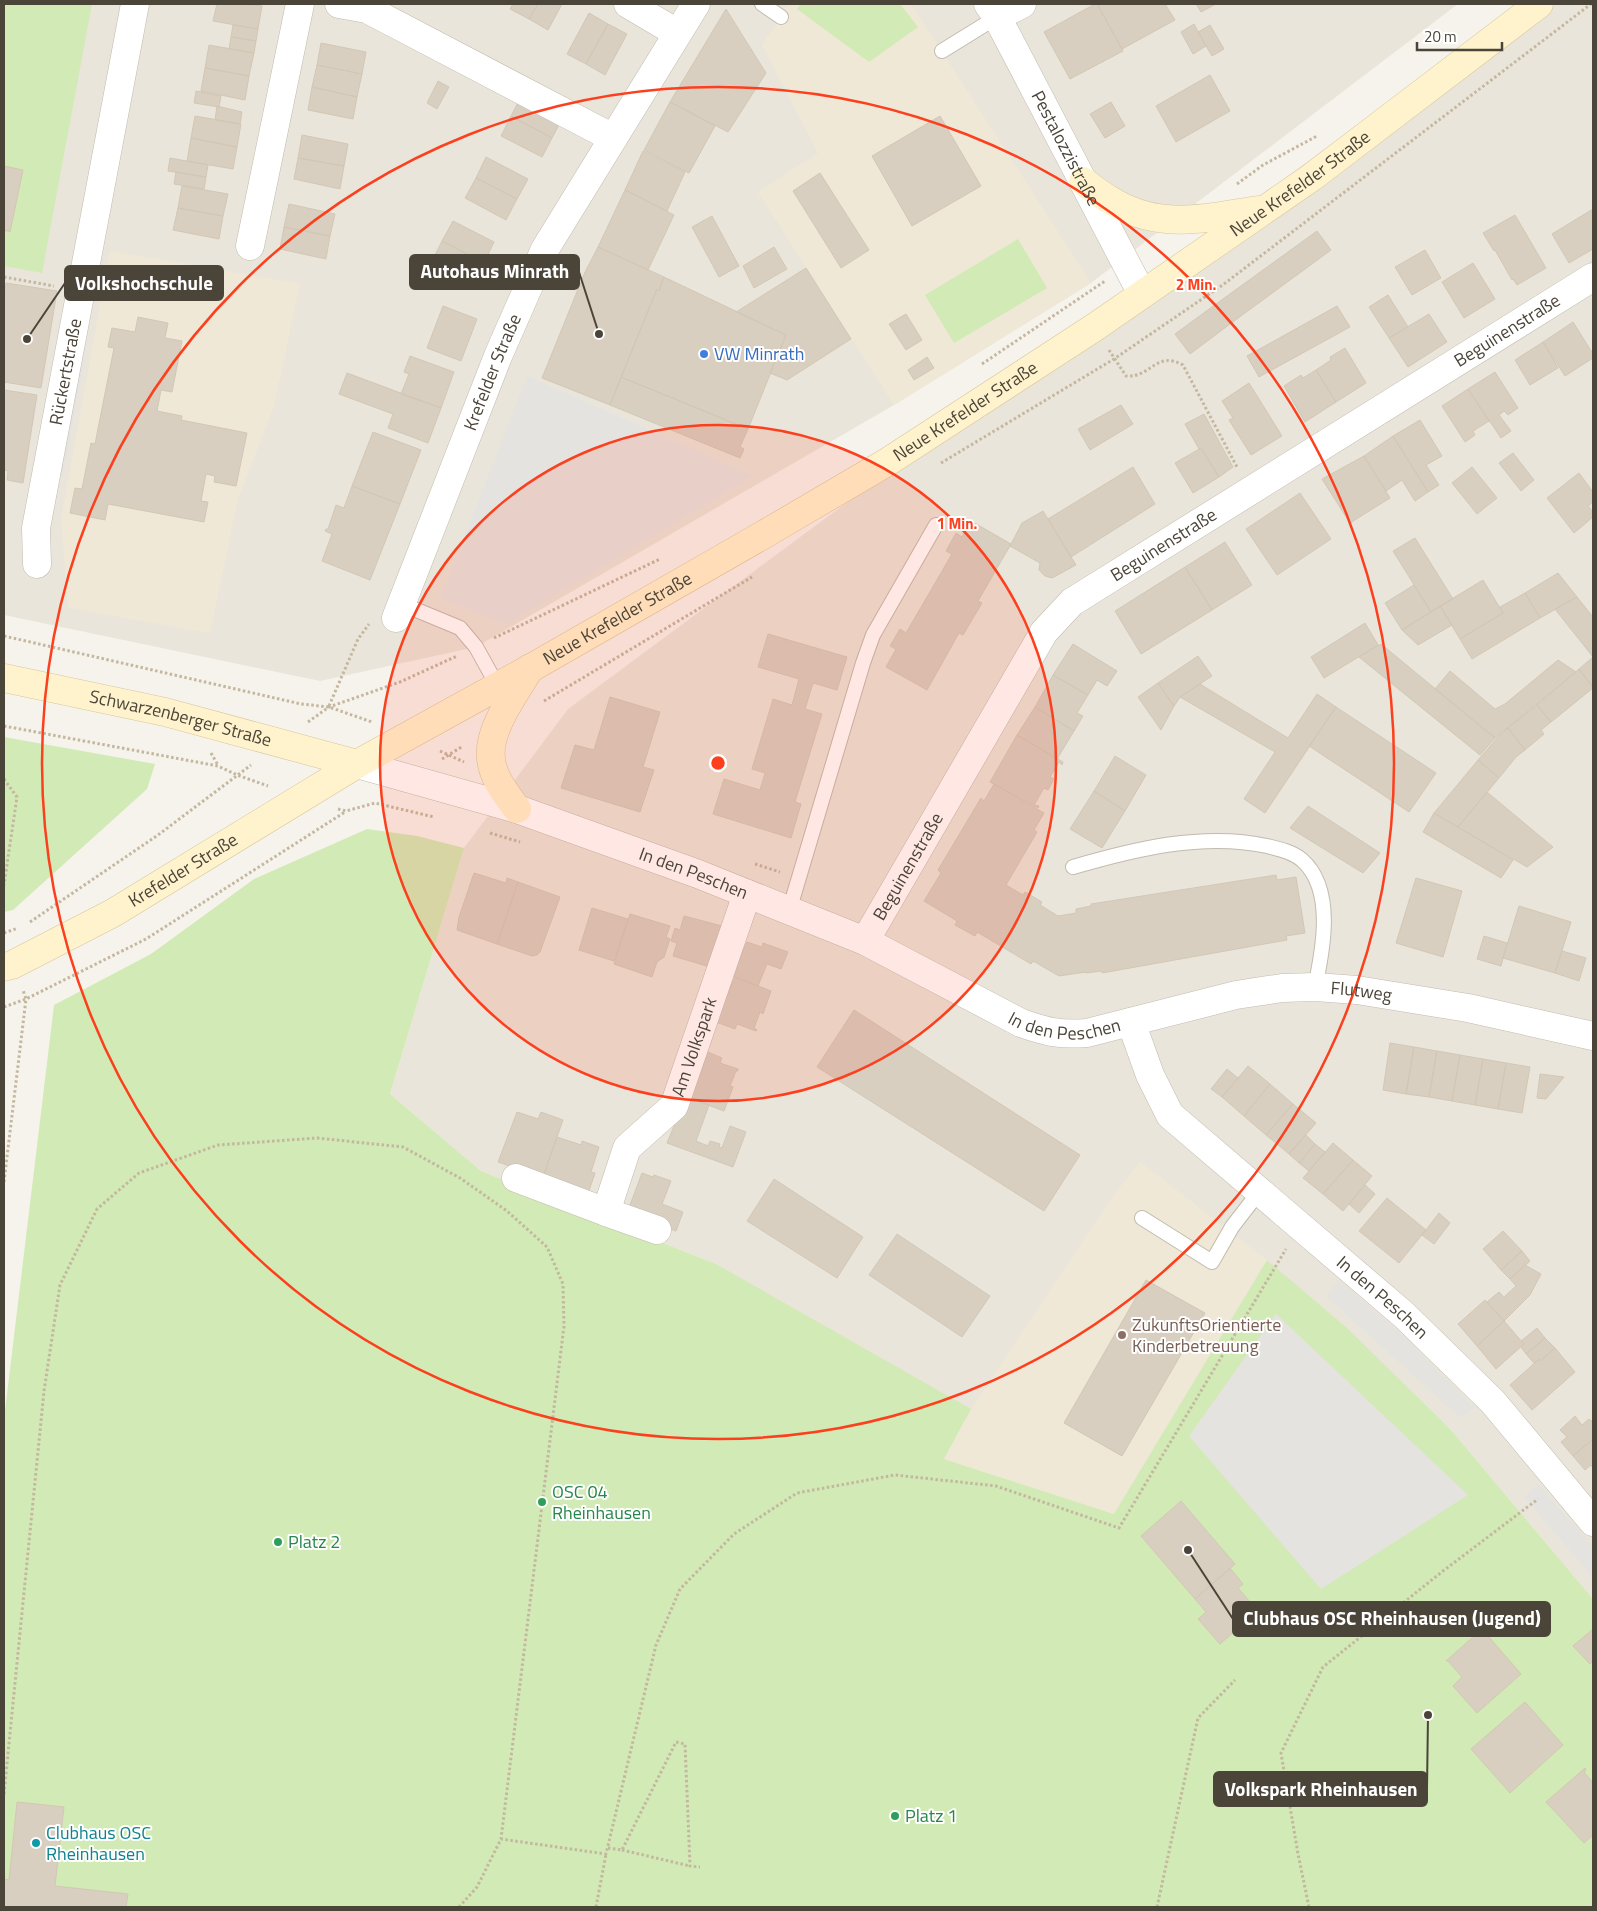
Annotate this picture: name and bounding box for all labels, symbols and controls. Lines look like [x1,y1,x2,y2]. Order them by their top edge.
scale bar [1417,20,1502,52]
text: 20 m [1424,25,1457,48]
street label: Pestalozzistraße [1025,86,1108,210]
street label: Neue Krefelder Straße [1224,123,1376,243]
callout: Autohaus Minrath [410,255,579,289]
text: Autohaus Minrath [421,256,569,285]
callout: Volkshochschule [65,266,223,300]
text: Volkshochschule [75,268,213,297]
text: 2 Min. [1176,273,1216,296]
street label: Beguinenstraße [1448,287,1565,374]
street label: Krefelder Straße [456,309,528,434]
street label: Rückertstraße [42,316,88,427]
place label: VW Minrath [714,340,804,367]
marker: VW Minrath [698,348,710,360]
street label: Neue Krefelder Straße [887,354,1043,468]
street label: Beguinenstraße [1105,501,1222,588]
text: 1 Min. [937,512,977,535]
street label: Neue Krefelder Straße [538,565,697,671]
street label: Schwarzenberger Straße [87,682,275,753]
centre of rings [709,754,727,772]
street label: Beguinenstraße [866,807,950,925]
street label: Krefelder Straße [123,826,243,914]
street label: In den Peschen [635,840,752,906]
street label: Flutweg [1330,974,1394,1008]
street label: Am Volkspark [664,993,724,1100]
street label: In den Peschen [1003,1005,1123,1047]
street label: In den Peschen [1331,1249,1435,1345]
place label: ZukunftsOrientierte Kinderbetreuung [1132,1311,1281,1359]
marker: ZukunftsOrientierte Kinderbetreuung [1116,1329,1128,1341]
place label: OSC 04 Rheinhausen [552,1478,651,1526]
marker: OSC 04 Rheinhausen [536,1496,548,1508]
place label: Platz 2 [288,1528,340,1555]
marker: Platz 2 [272,1536,284,1548]
callout: Clubhaus OSC Rheinhausen (Jugend) [1233,1602,1550,1636]
text: Clubhaus OSC Rheinhausen (Jugend) [1243,1603,1541,1632]
callout: Volkspark Rheinhausen [1214,1772,1427,1806]
text: Volkspark Rheinhausen [1224,1774,1418,1803]
place label: Platz 1 [905,1802,957,1829]
marker: Platz 1 [889,1810,901,1822]
place label: Clubhaus OSC Rheinhausen [46,1819,151,1867]
marker: Clubhaus OSC Rheinhausen [30,1837,42,1849]

